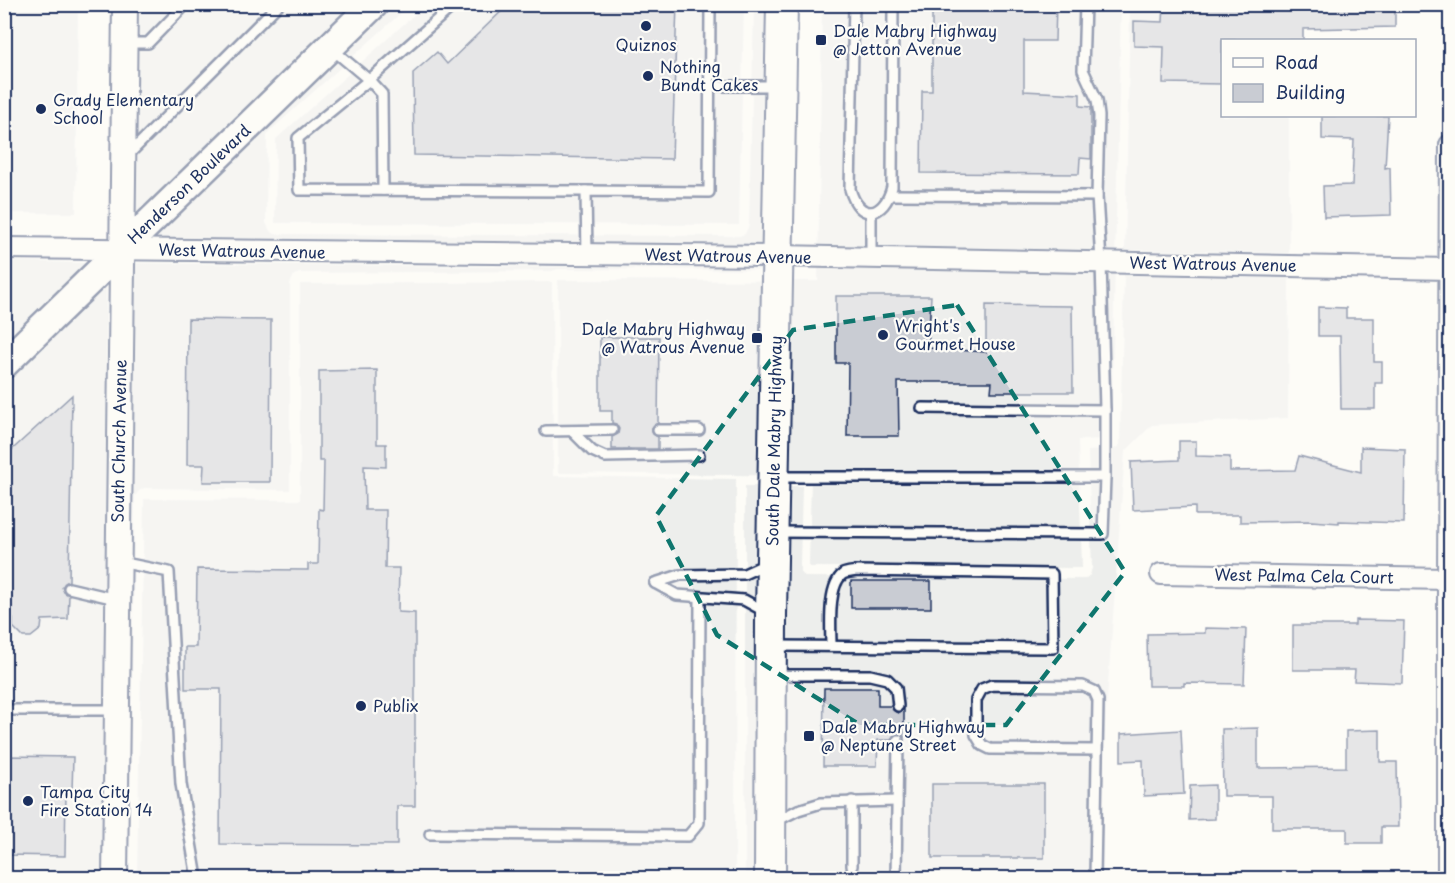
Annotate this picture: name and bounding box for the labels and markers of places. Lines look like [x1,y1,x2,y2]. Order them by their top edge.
place label: Dale Mabry Highway @ Jetton Avenue [833,18,997,60]
marker: Quiznos [639,19,653,33]
place label: Quiznos [616,32,676,56]
marker: Dale Mabry Highway @ Jetton Avenue [814,33,828,47]
place label: Nothing Bundt Cakes [660,54,758,96]
marker: Nothing Bundt Cakes [641,69,655,83]
place label: Grady Elementary School [53,87,194,129]
marker: Grady Elementary School [34,102,48,116]
place label: Wright's Gourmet House [895,313,1016,355]
place label: Dale Mabry Highway @ Watrous Avenue [581,316,745,358]
marker: Wright's Gourmet House [876,328,890,342]
marker: Dale Mabry Highway @ Watrous Avenue [750,331,764,345]
place label: Publix [373,693,418,717]
marker: Publix [354,699,368,713]
place label: Dale Mabry Highway @ Neptune Street [821,714,985,756]
marker: Dale Mabry Highway @ Neptune Street [802,729,816,743]
place label: Tampa City Fire Station 14 [40,779,153,821]
marker: Tampa City Fire Station 14 [21,794,35,808]

